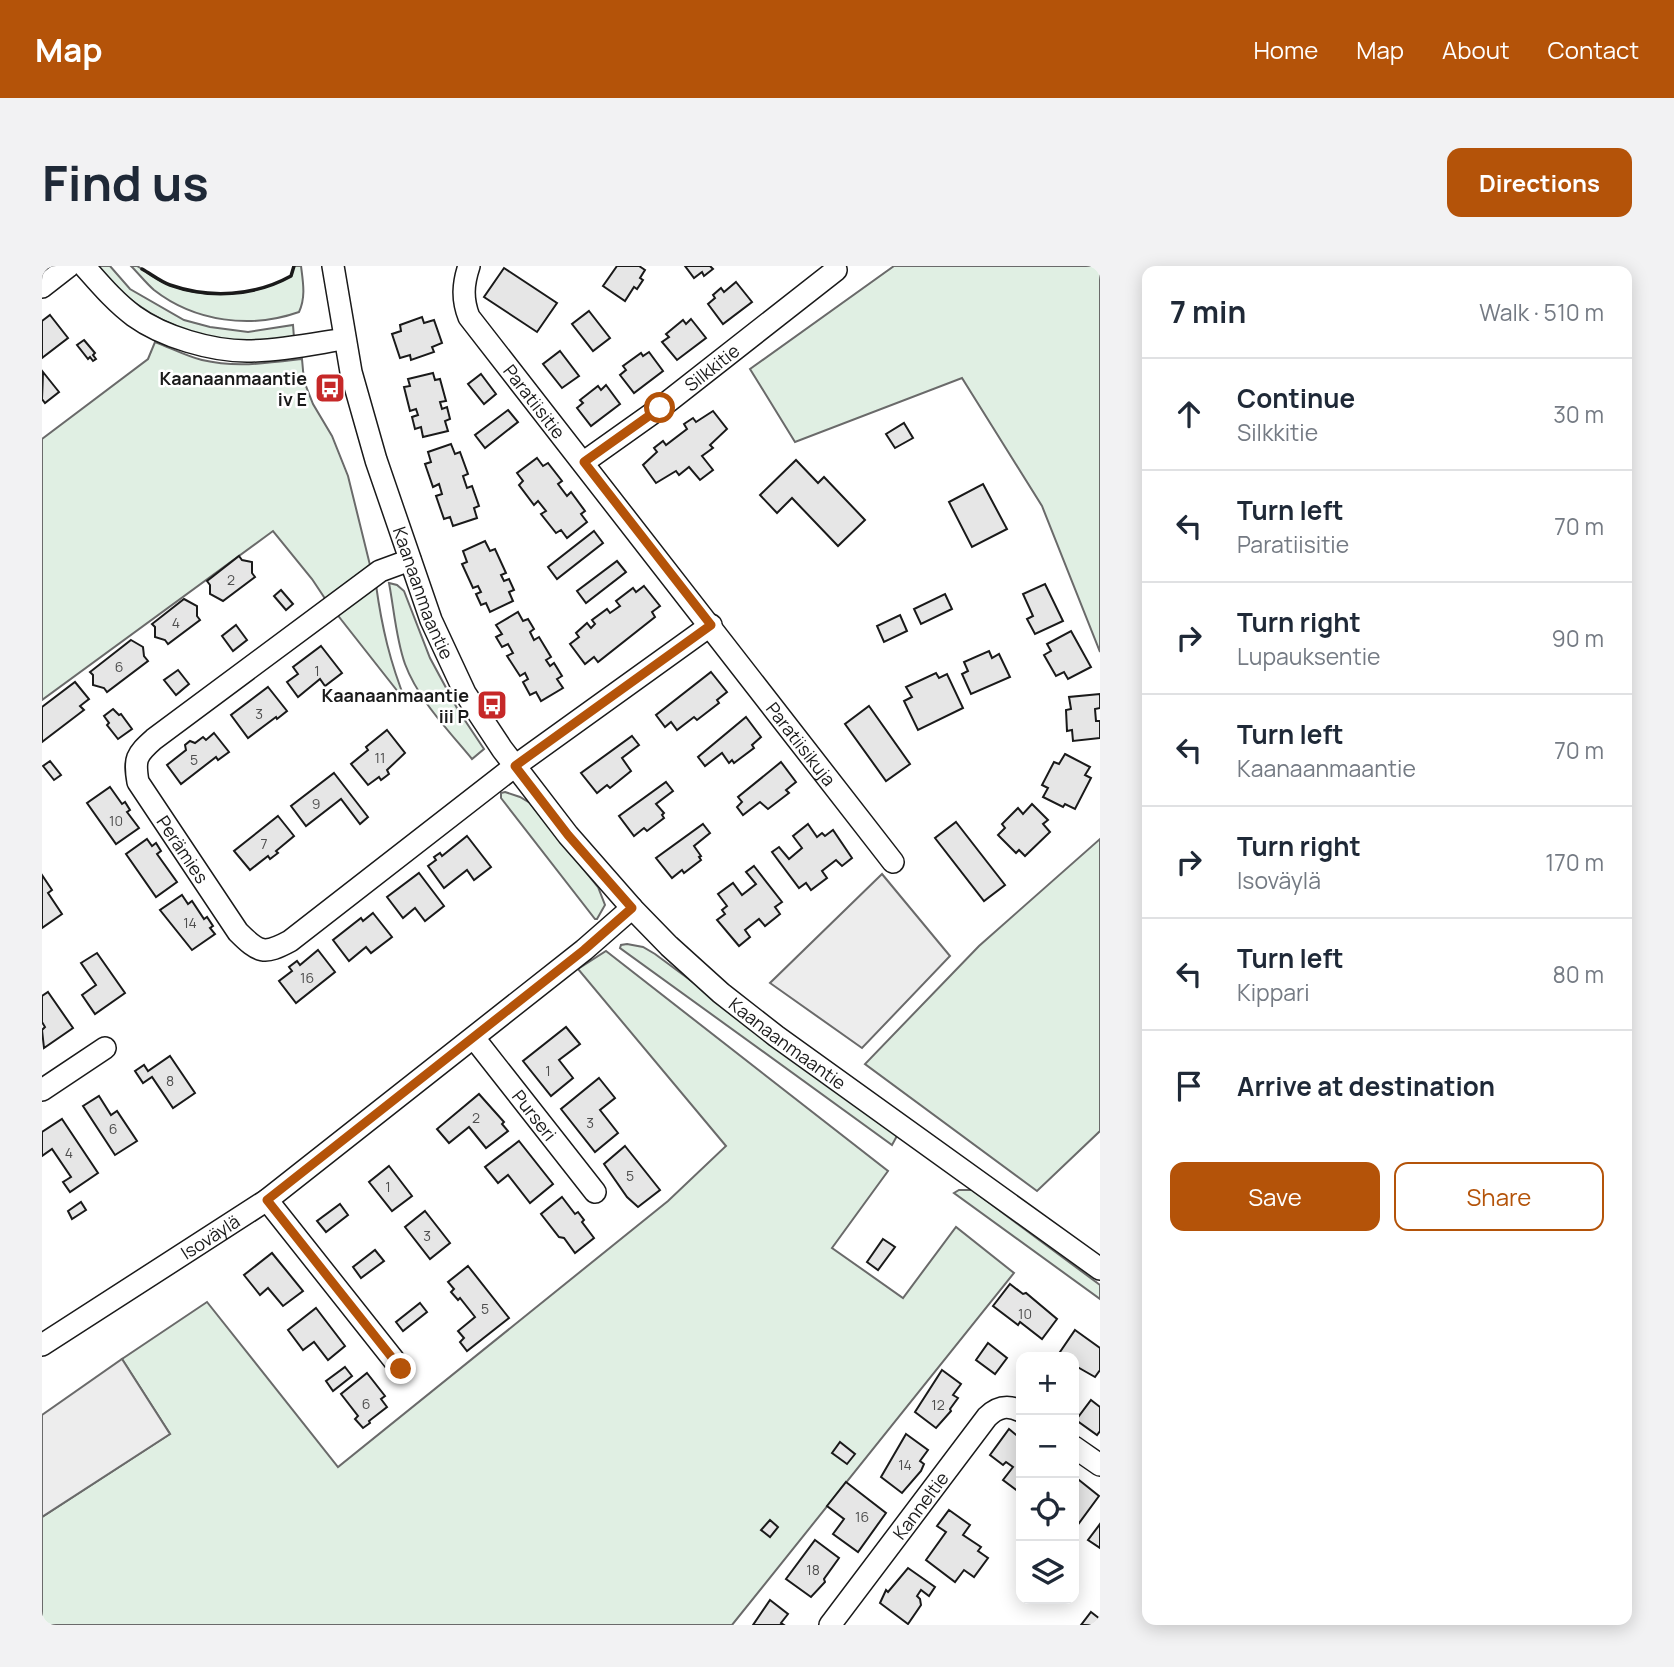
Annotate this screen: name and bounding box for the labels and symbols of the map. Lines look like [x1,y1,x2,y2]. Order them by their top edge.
street label: Silkkitie [679,338,744,396]
street label: Paratiisitie [498,359,571,443]
place label: Kaanaanmaantie iv E [160,366,307,411]
bus stop icon: Kaanaanmaantie iv E [313,371,347,405]
route start [644,392,675,423]
street label: Kaanaanmaantie [388,523,460,663]
house number: 2 [227,570,235,589]
house number: 4 [172,613,180,632]
house number: 6 [115,657,123,676]
house number: 1 [314,661,320,680]
place label: Kaanaanmaantie iii P [322,683,469,728]
bus stop icon: Kaanaanmaantie iii P [475,688,509,722]
street label: Paratiisikuja [761,697,841,791]
house number: 3 [255,704,263,723]
house number: 11 [375,748,385,767]
house number: 5 [190,750,198,769]
house number: 9 [312,794,320,813]
house number: 10 [109,811,123,830]
street label: Perämies [152,811,214,888]
house number: 7 [260,834,268,853]
house number: 14 [183,913,197,932]
house number: 16 [300,968,314,987]
street label: Kaanaanmaantie [724,992,851,1095]
house number: 1 [545,1061,551,1080]
house number: 8 [166,1071,174,1090]
street label: Purseri [507,1085,562,1145]
house number: 2 [472,1108,480,1127]
house number: 3 [586,1113,594,1132]
house number: 6 [109,1119,117,1138]
house number: 4 [65,1143,73,1162]
house number: 5 [626,1166,634,1185]
house number: 1 [385,1177,391,1196]
street label: Isoväylä [176,1209,244,1265]
house number: 3 [423,1226,431,1245]
house number: 5 [481,1299,489,1318]
house number: 10 [1018,1304,1032,1323]
route end [385,1353,416,1384]
house number: 6 [362,1394,370,1413]
house number: 12 [931,1395,945,1414]
house number: 14 [898,1455,912,1474]
street label: Kanneltie [887,1467,954,1544]
house number: 16 [855,1507,869,1526]
house number: 18 [806,1560,820,1579]

